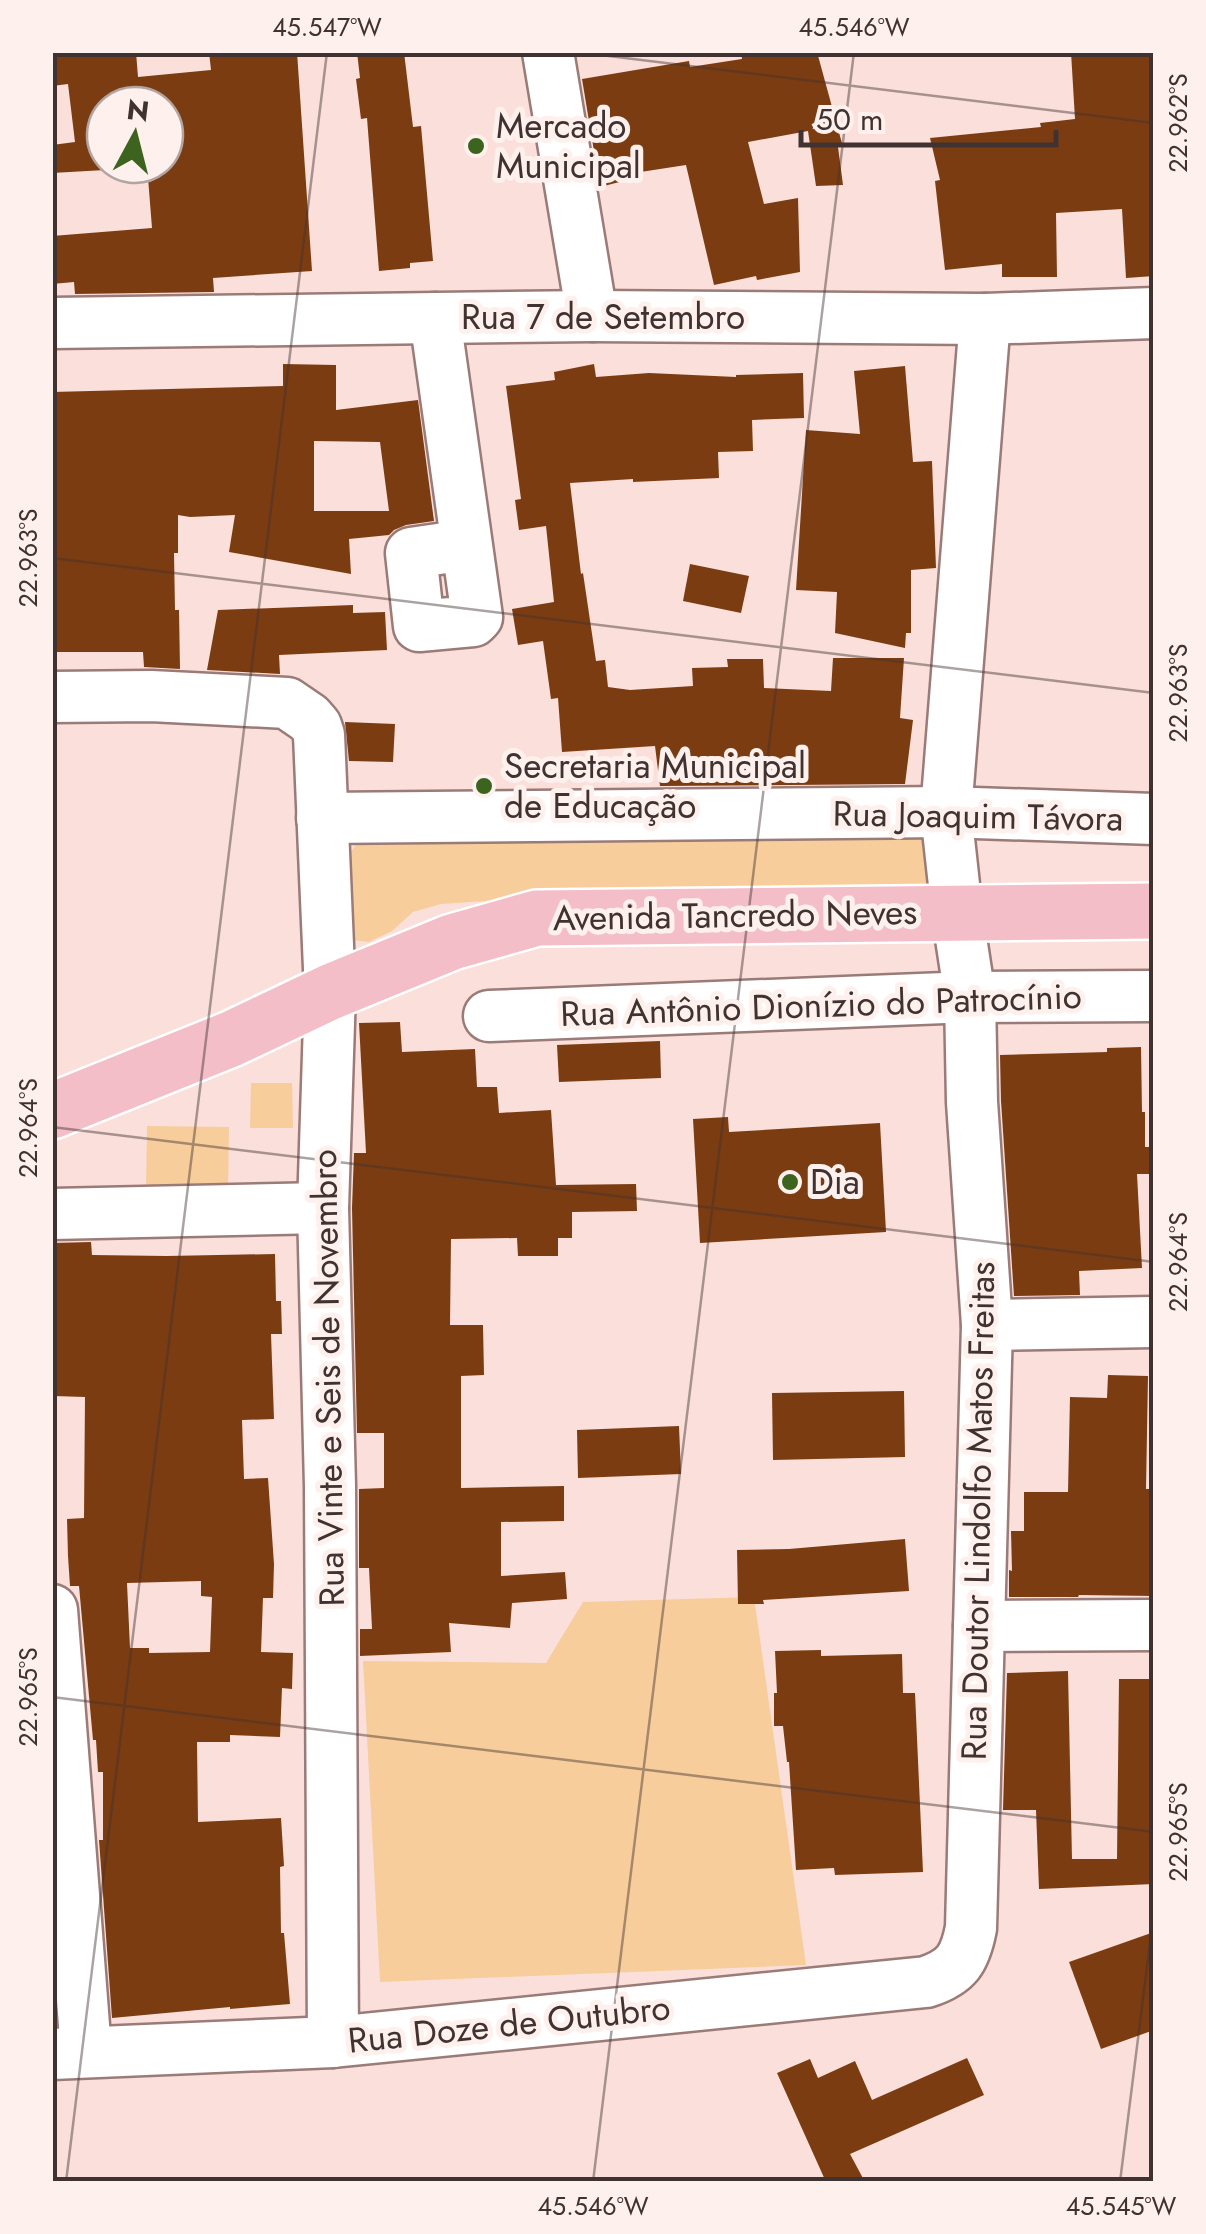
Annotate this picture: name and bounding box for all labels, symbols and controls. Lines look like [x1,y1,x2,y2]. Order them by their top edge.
text: 45.547°W [272,9,382,45]
text: 45.546°W [799,9,910,45]
text: 22.962°S [1160,73,1196,173]
north arrow [85,85,185,185]
scale bar [801,85,1056,147]
text: N [124,89,152,132]
text: 50 m [816,98,883,141]
place label: Mercado Municipal [496,101,641,191]
marker: Mercado Municipal [465,135,487,157]
street label: Rua 7 de Setembro [461,292,745,342]
text: 22.963°S [10,508,46,608]
text: 22.963°S [1160,643,1196,743]
place label: Secretaria Municipal de Educação [504,741,806,831]
marker: Secretaria Municipal de Educação [473,775,495,797]
street label: Rua Joaquim Távora [832,788,1124,844]
street label: Avenida Tancredo Neves [552,887,918,943]
street label: Rua Antônio Dionízio do Patrocínio [559,971,1083,1039]
text: 22.964°S [10,1078,46,1178]
street label: Rua Vinte e Seis de Novembro [299,1149,357,1607]
place label: Dia [810,1157,860,1207]
marker: Dia [779,1171,801,1193]
text: 22.964°S [1160,1212,1196,1312]
street label: Rua Doutor Lindolfo Matos Freitas [949,1261,1007,1761]
text: 22.965°S [10,1647,46,1747]
text: 22.965°S [1160,1782,1196,1882]
street label: Rua Doze de Outubro [345,1982,673,2066]
text: 45.546°W [538,2188,649,2224]
text: 45.545°W [1066,2188,1177,2224]

